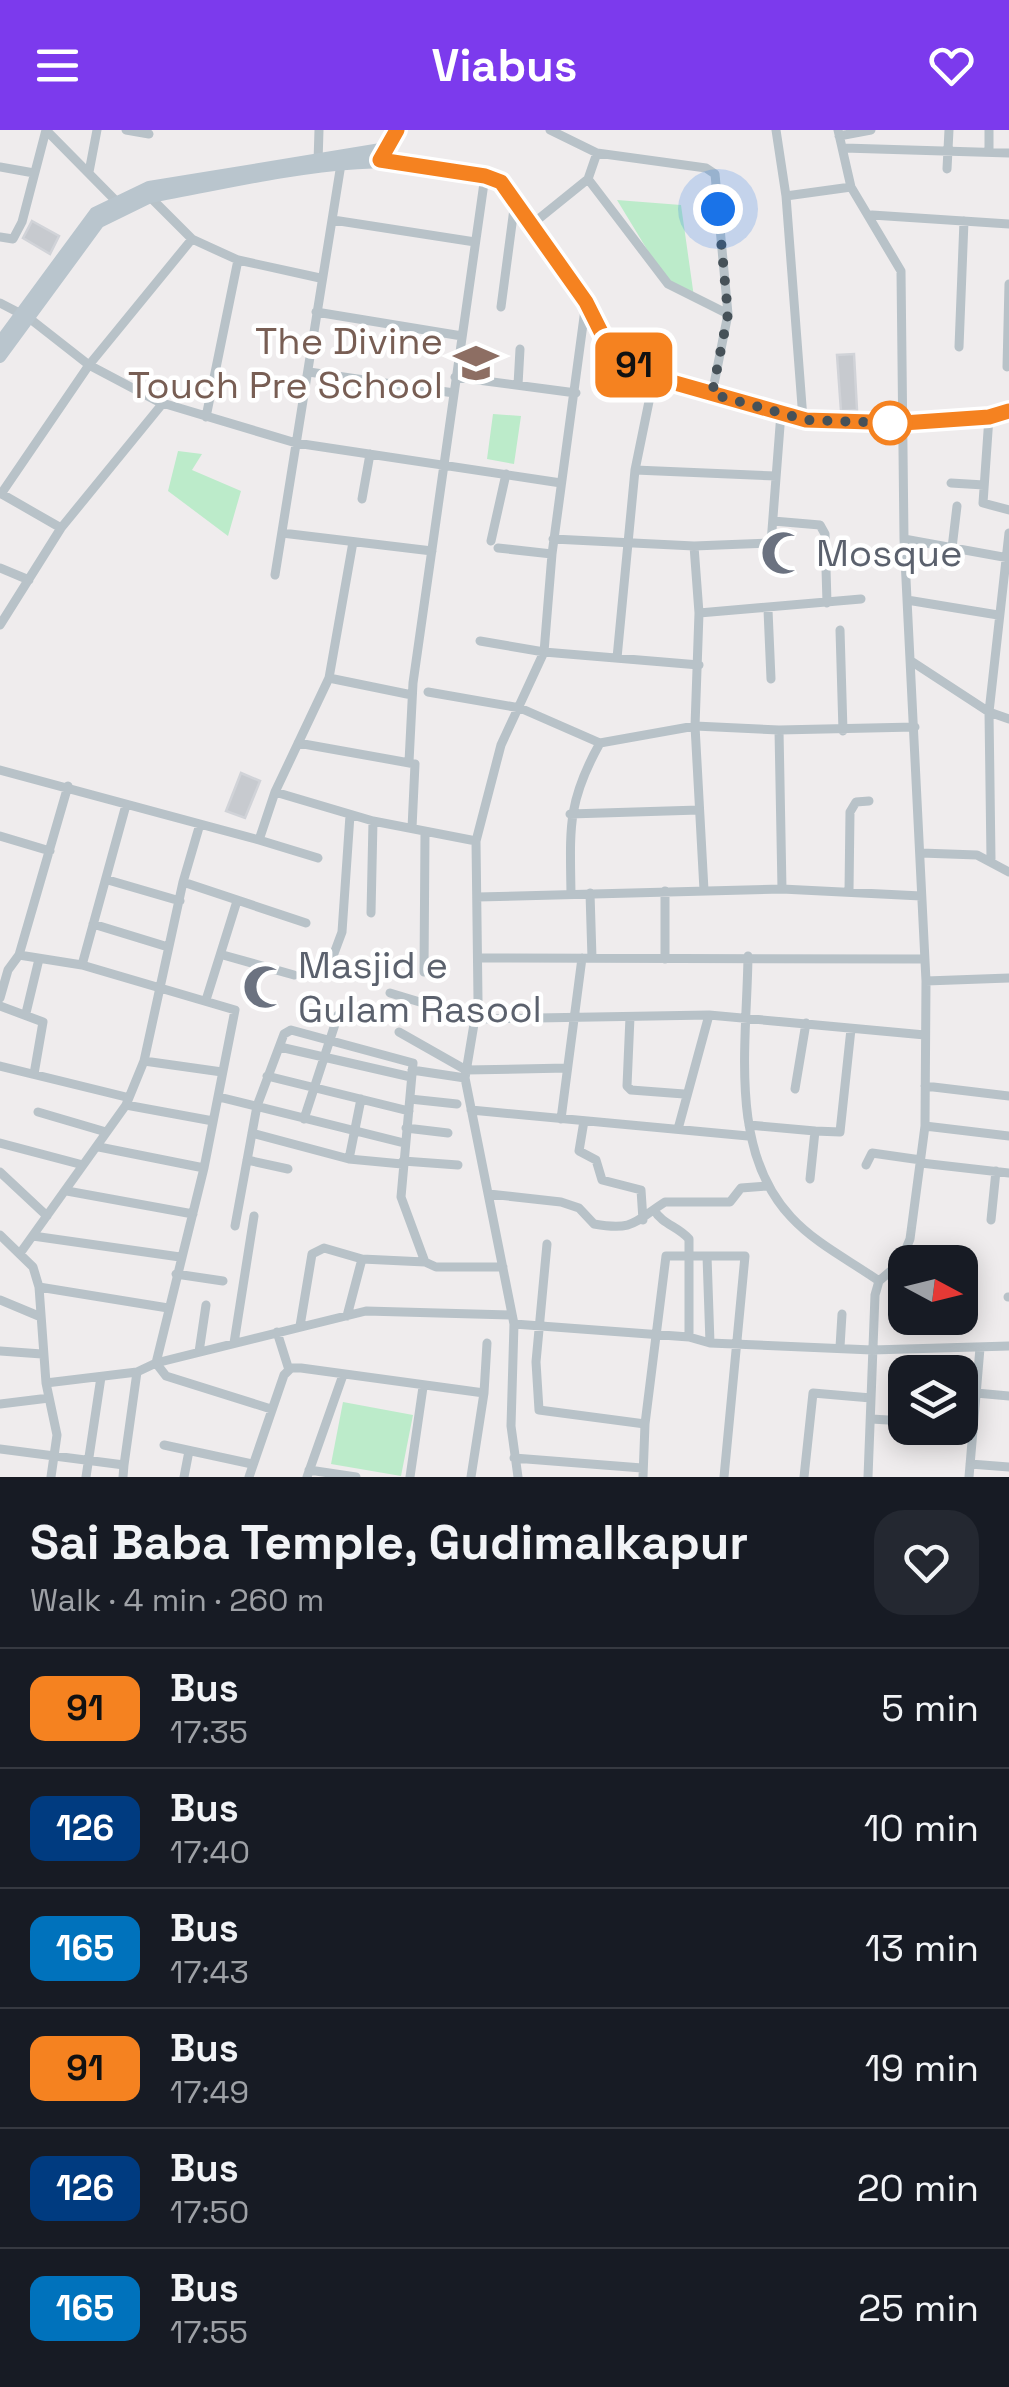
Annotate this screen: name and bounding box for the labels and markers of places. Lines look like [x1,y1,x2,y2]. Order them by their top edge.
place label: The Divine Touch Pre School [128,317,443,409]
school or university icon: The Divine Touch Pre School [452,339,500,387]
unlabelled marker [869,402,911,444]
mosque icon: Mosque [759,529,807,577]
place label: Mosque [816,529,963,577]
place label: Masjid e Gulam Rasool [298,941,542,1033]
mosque icon: Masjid e Gulam Rasool [241,963,289,1011]

